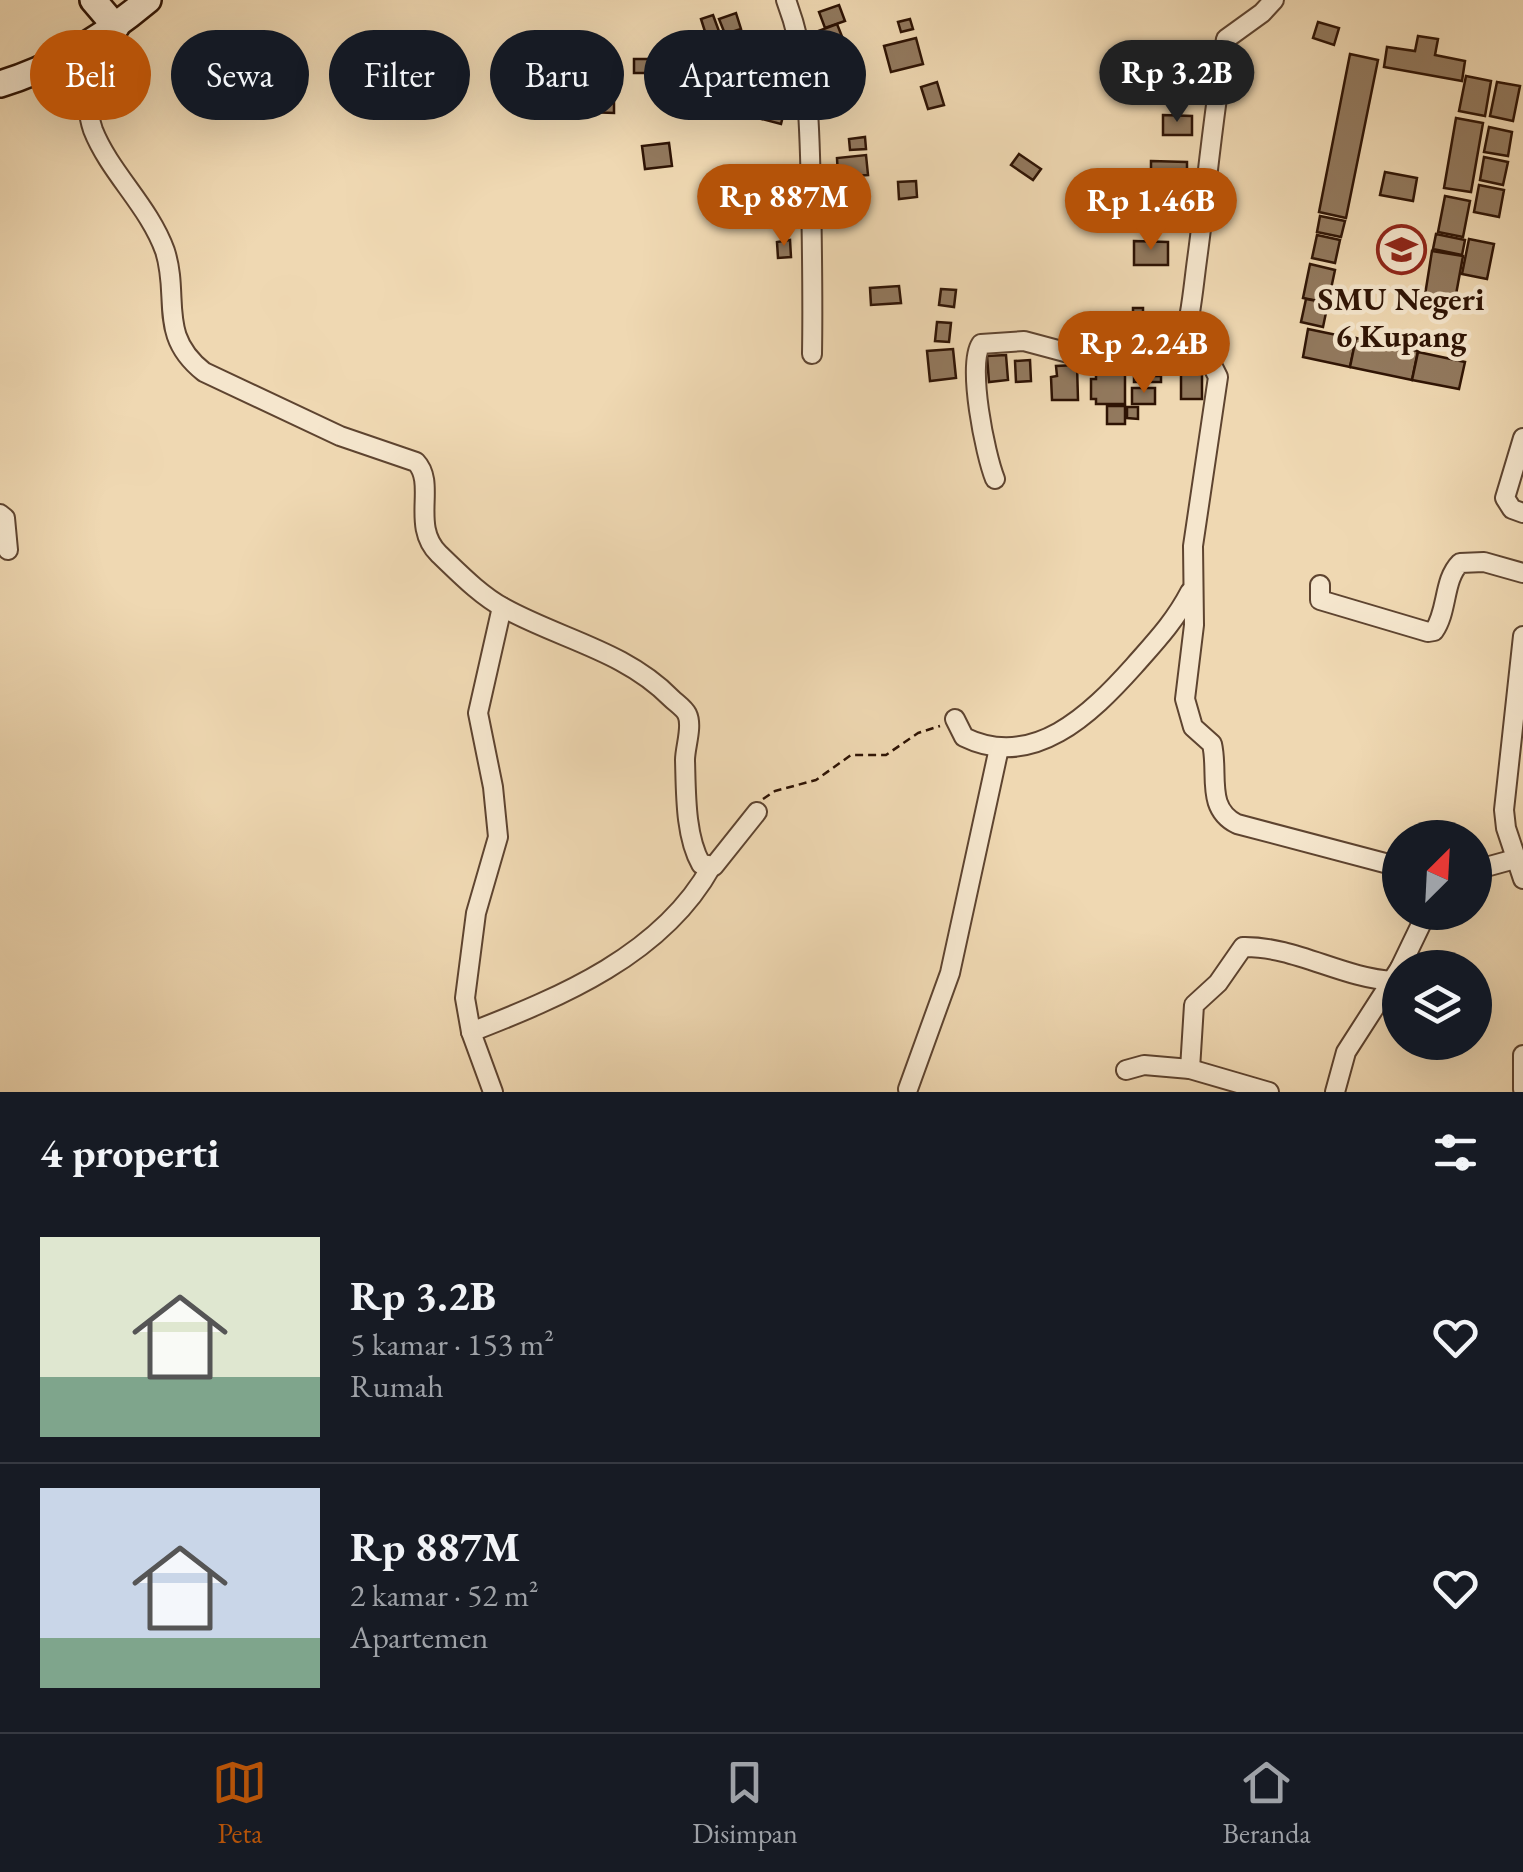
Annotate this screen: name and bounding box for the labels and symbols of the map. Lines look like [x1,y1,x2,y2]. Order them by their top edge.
pin: Rp 3.2B [1085,40,1269,125]
pin: Rp 887M [692,164,876,249]
pin: Rp 1.46B [1048,168,1254,253]
school or university icon: SMU Negeri 6 Kupang [1375,223,1427,275]
place label: SMU Negeri 6 Kupang [1318,278,1485,357]
pin: Rp 2.24B [1041,311,1247,396]
north arrow [1382,820,1492,930]

